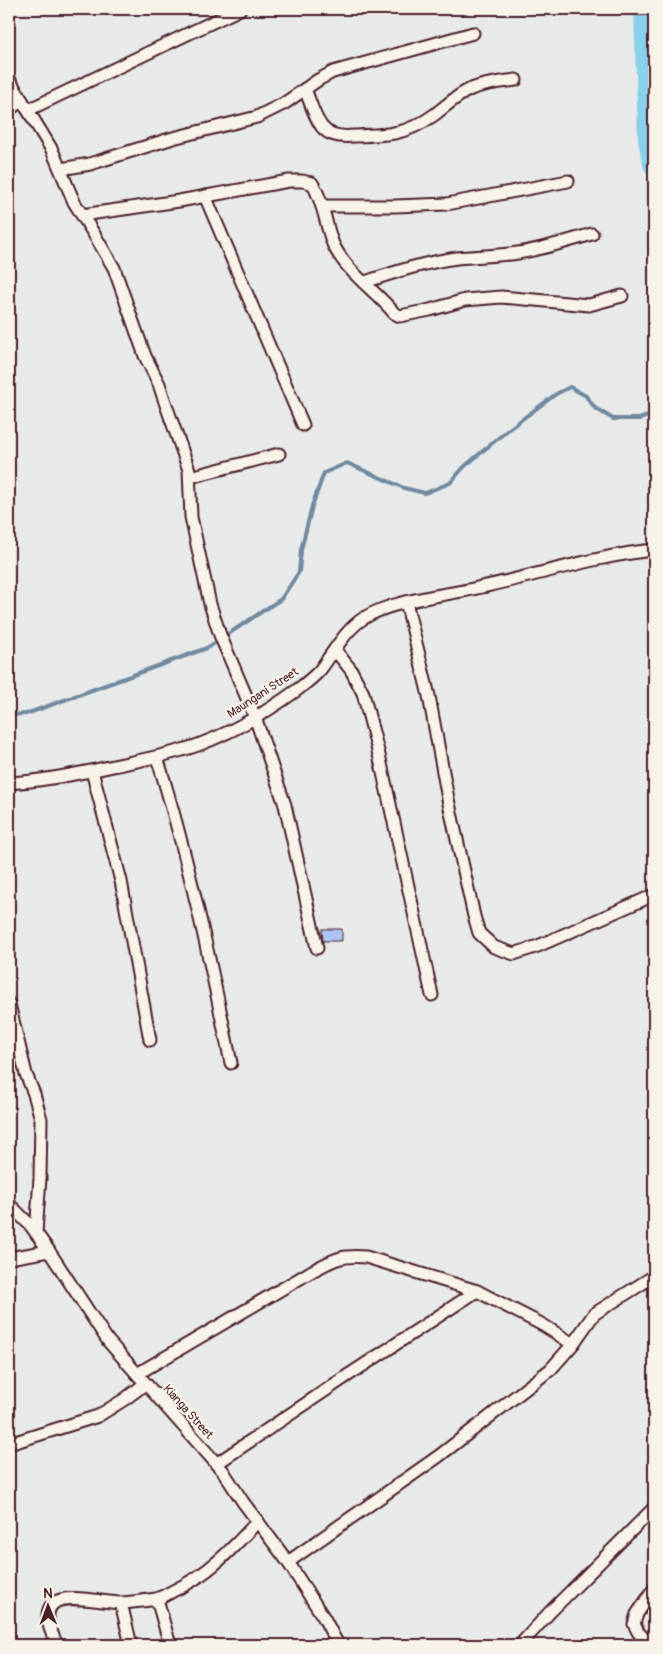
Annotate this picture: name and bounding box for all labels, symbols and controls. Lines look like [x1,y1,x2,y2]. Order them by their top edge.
street label: Maungani Street [224,664,302,722]
street label: Kianga Street [160,1382,216,1442]
north arrow [22,1582,72,1632]
text: N [43,1585,53,1602]

